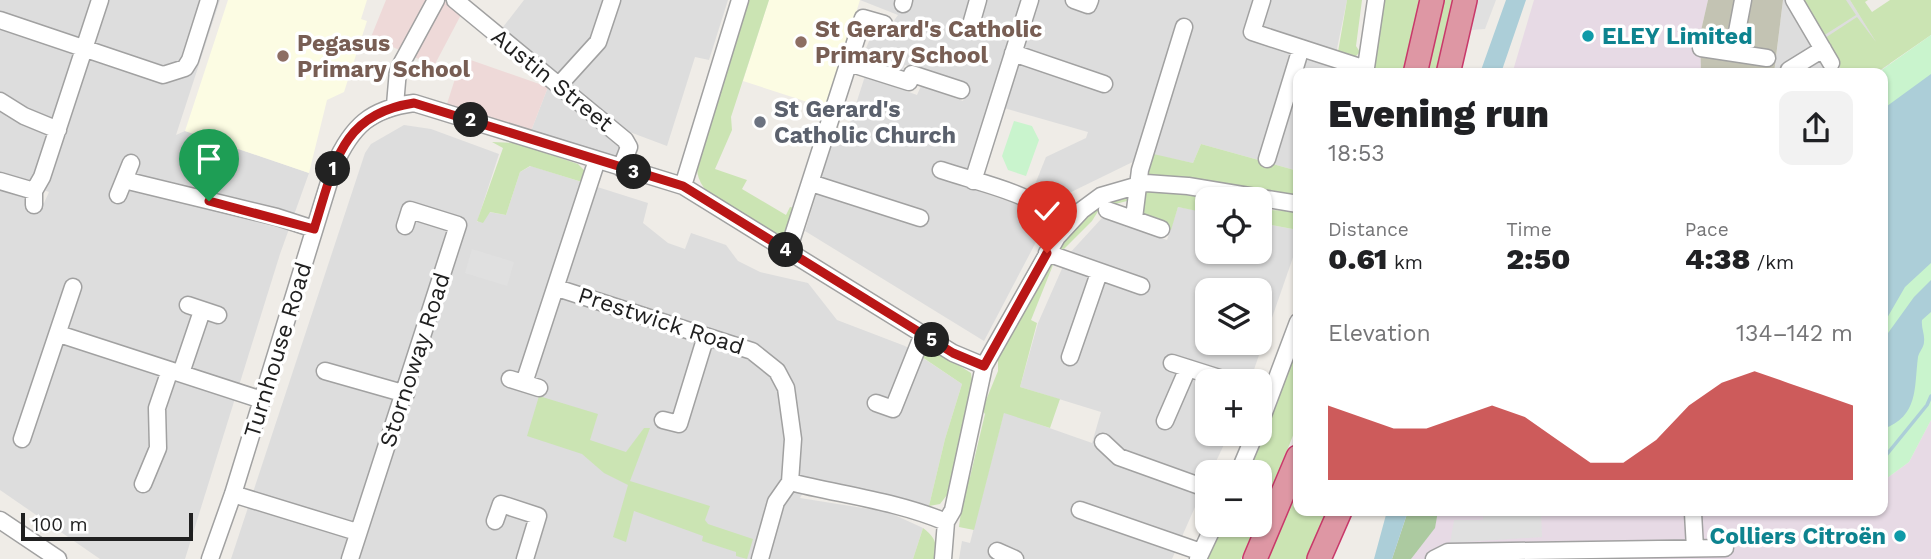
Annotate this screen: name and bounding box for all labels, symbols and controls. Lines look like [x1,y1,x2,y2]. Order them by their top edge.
place label: St Gerard's Catholic Primary School [815,16,1042,69]
street label: Austin Street [486,23,618,137]
place label: ELEY Limited [1602,23,1753,50]
marker: ELEY Limited [1580,28,1596,44]
place label: Pegasus Primary School [297,30,471,83]
marker: St Gerard's Catholic Primary School [793,34,809,50]
marker: Pegasus Primary School [275,48,291,64]
button: share [1779,91,1853,165]
text: Evening run [1328,92,1549,136]
place label: St Gerard's Catholic Church [774,96,956,149]
pin: 2 [454,102,489,138]
text: 2 [465,108,476,131]
marker: St Gerard's Catholic Church [752,114,768,130]
pin [179,129,239,201]
icon: arrive [190,140,228,178]
text: 18:53 [1328,140,1385,167]
pin: 1 [316,152,350,186]
pin: 3 [616,154,652,190]
text: 1 [328,157,337,180]
text: 3 [628,160,639,183]
pin [1017,181,1077,253]
map controls [1195,187,1272,537]
button: locate [1195,187,1272,264]
icon: check [1028,192,1066,230]
text: Distance [1328,218,1409,241]
text: Time [1506,218,1552,241]
text: Pace [1685,218,1729,241]
pin: 4 [768,232,804,268]
text: 4 [779,238,792,261]
text: 0.61 [1328,241,1388,276]
text: 2:50 [1506,241,1571,276]
text: 4:38 [1685,241,1750,276]
text: km [1388,251,1423,274]
text: /km [1750,251,1794,274]
street label: Turnhouse Road [239,259,317,441]
street label: Stornoway Road [374,269,456,451]
button: layers [1195,278,1272,355]
street label: Prestwick Road [575,281,747,361]
text: Elevation [1328,320,1431,347]
text: 134–142 m [1736,320,1853,347]
pin: 5 [914,322,950,358]
text: 5 [926,328,937,351]
button: + [1195,369,1272,446]
button: − [1195,460,1272,537]
scale bar [21,510,192,542]
text: 100 m [32,513,88,536]
place label: Colliers Citroën [1709,523,1886,550]
marker: Colliers Citroën [1892,528,1908,544]

